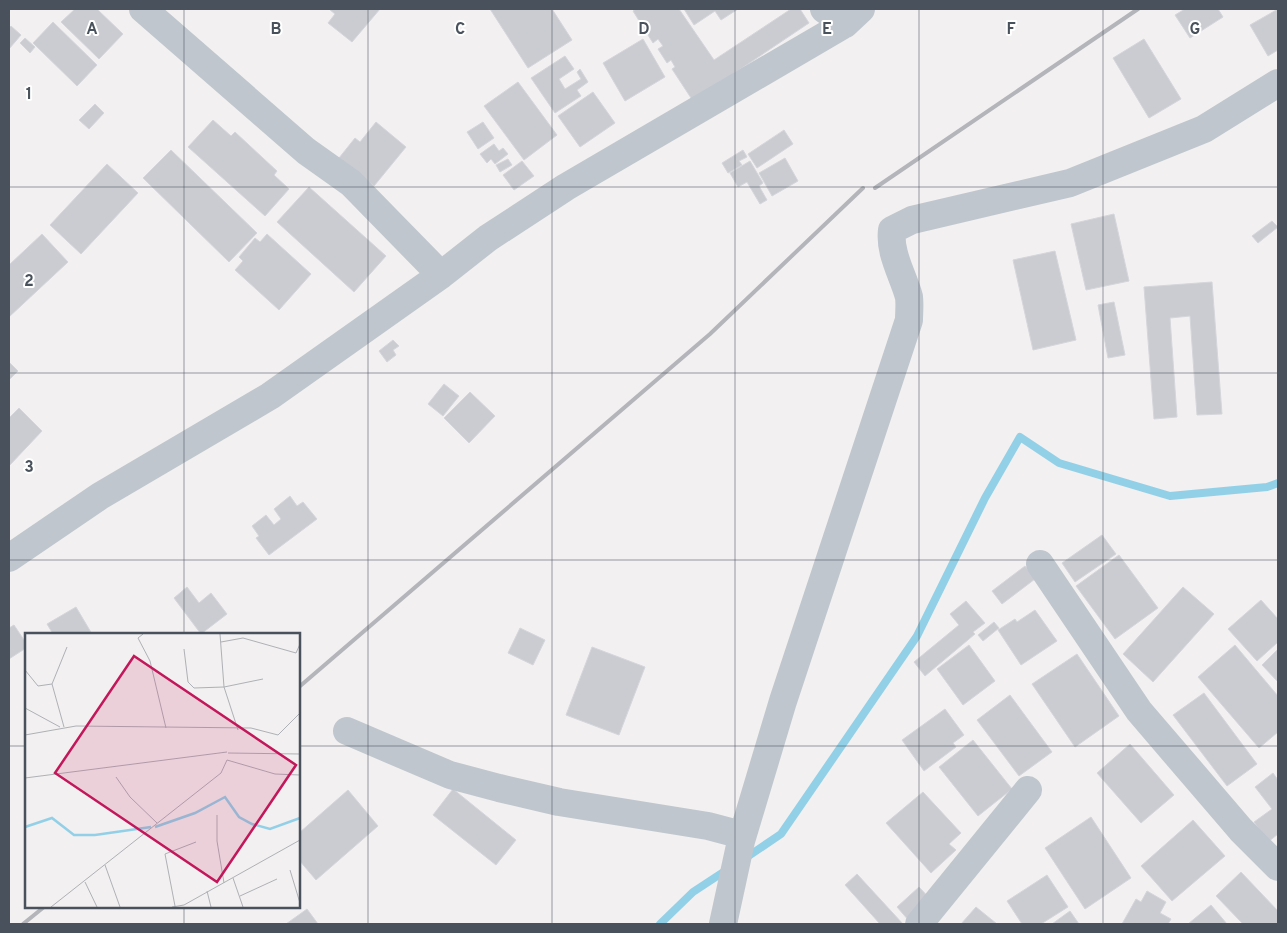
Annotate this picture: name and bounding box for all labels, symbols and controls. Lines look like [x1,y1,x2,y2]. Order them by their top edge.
text: A [86,20,98,40]
text: B [270,20,282,40]
text: C [455,20,465,40]
text: D [638,20,650,40]
text: E [822,20,832,40]
text: F [1006,20,1016,40]
text: G [1190,20,1200,40]
text: 1 [26,85,32,105]
text: 2 [24,272,34,292]
text: 3 [24,458,34,478]
inset map [25,633,300,908]

